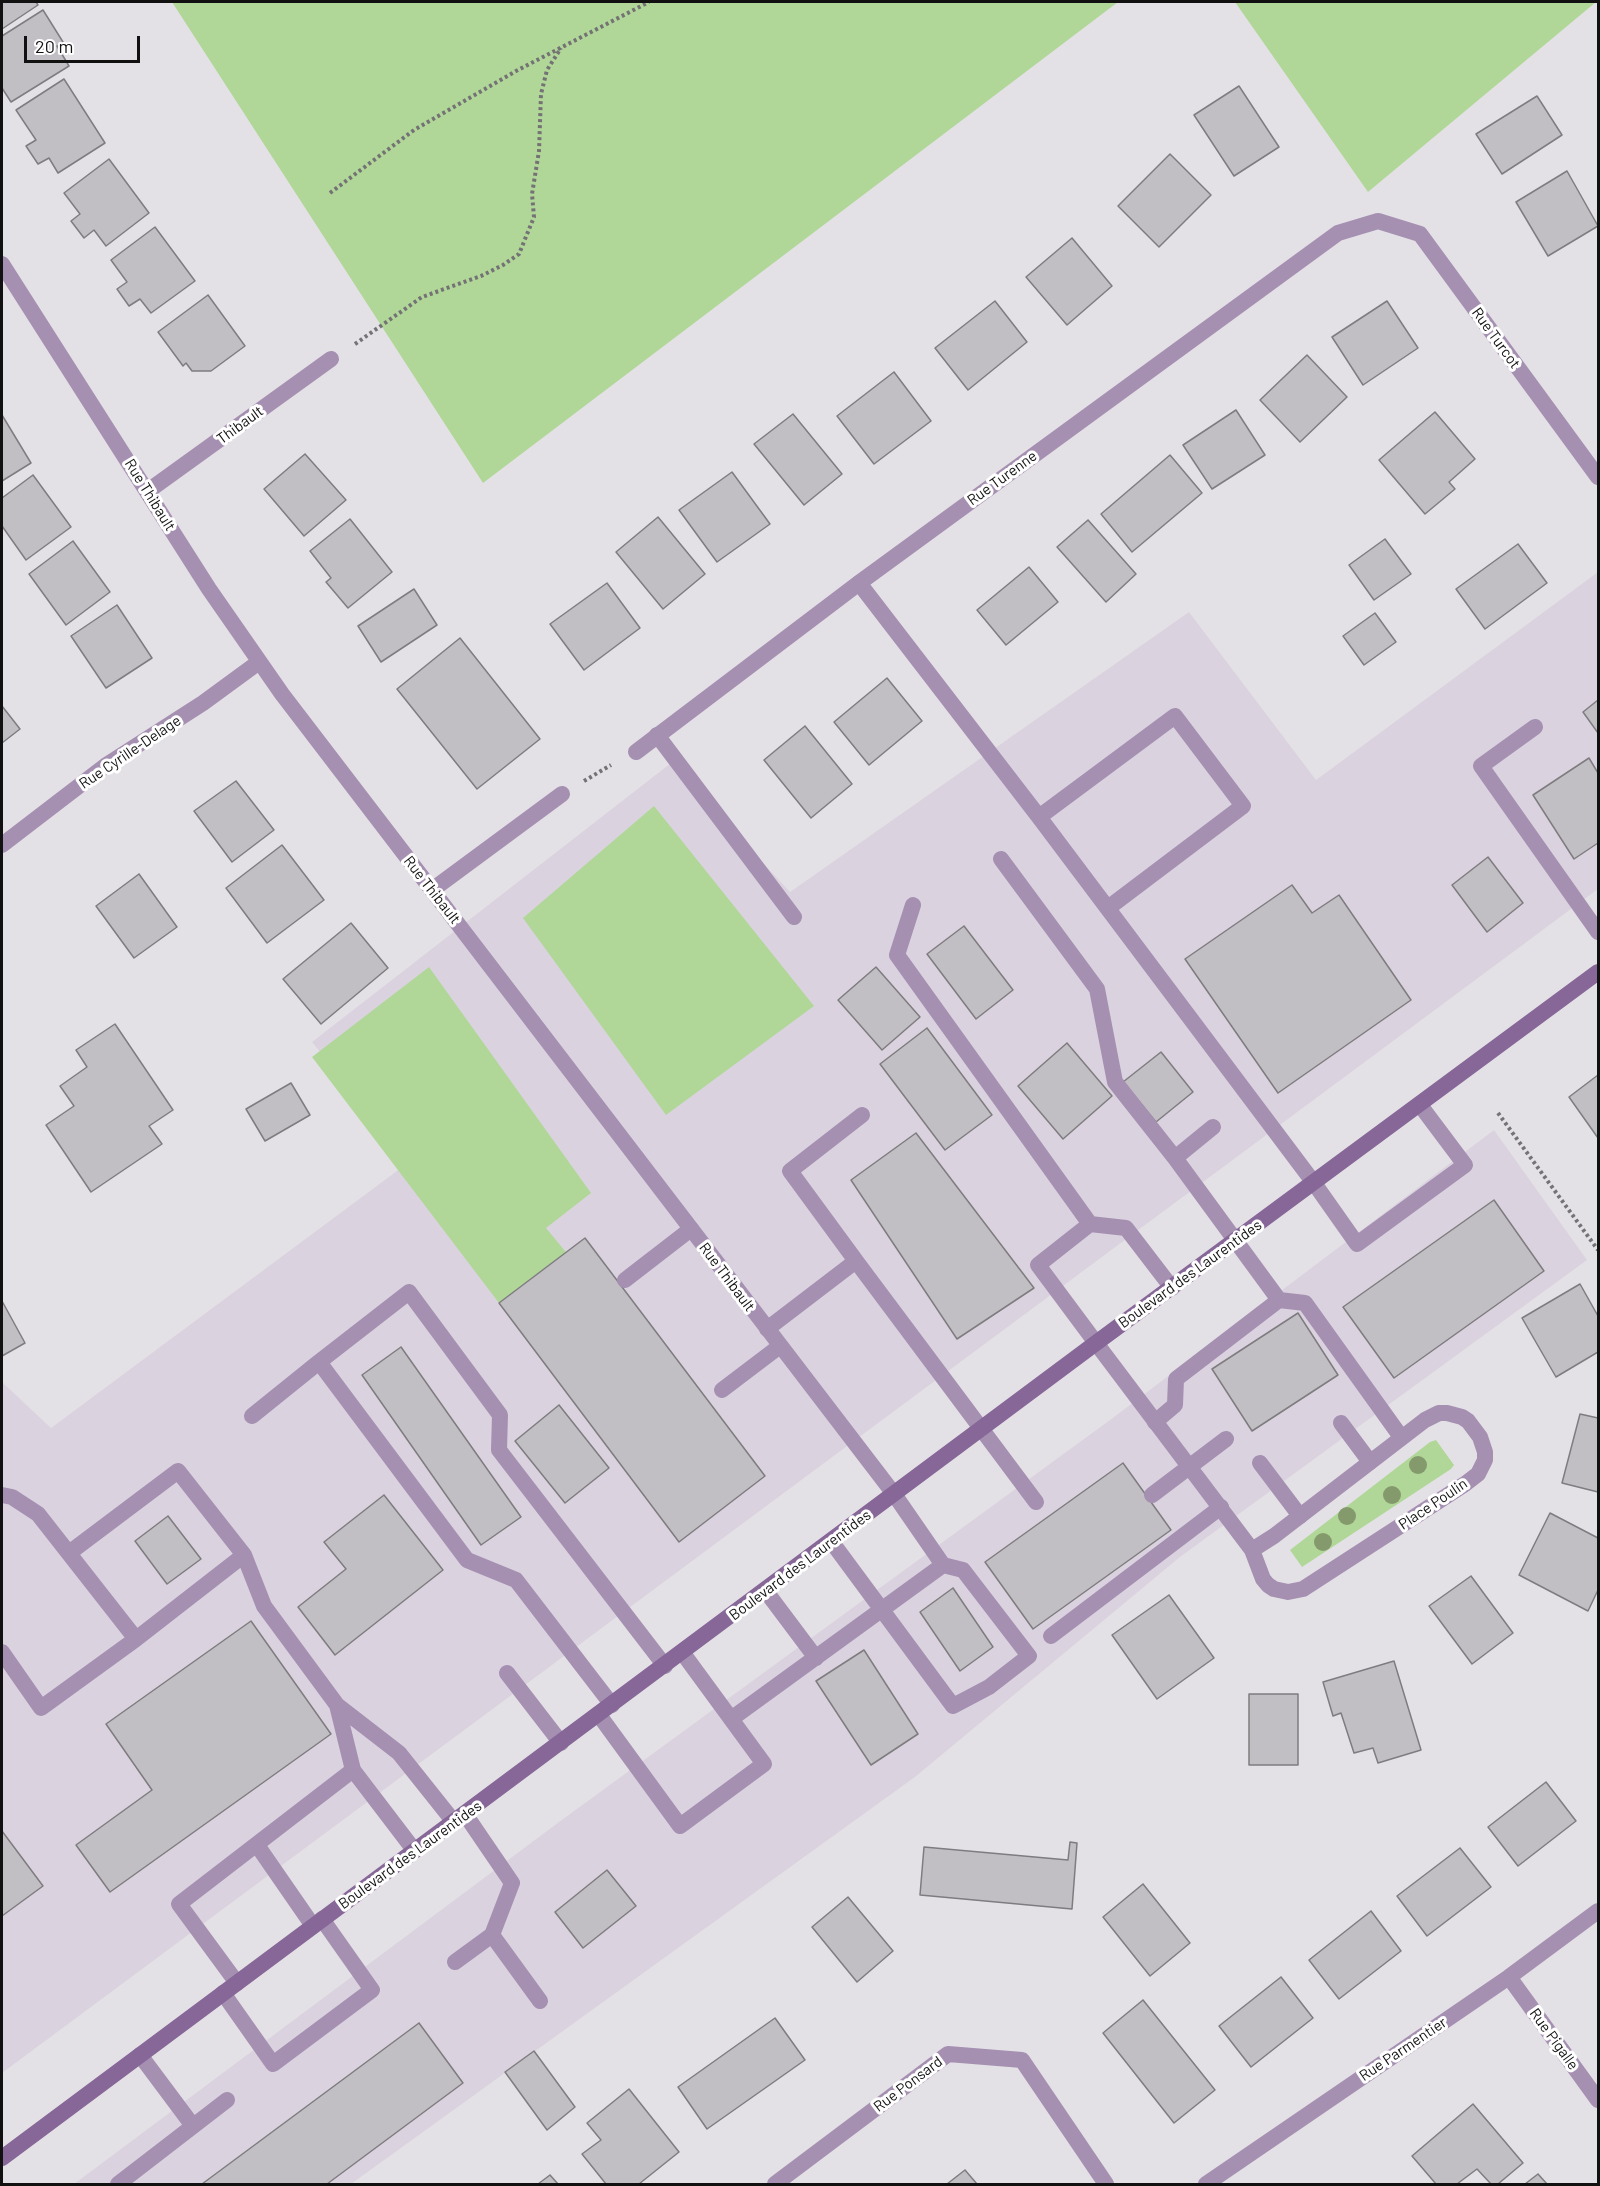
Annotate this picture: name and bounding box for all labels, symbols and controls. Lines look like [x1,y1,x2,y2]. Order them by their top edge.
scale bar [27,24,142,62]
text: 20 m [35,35,73,57]
street label: Rue Turcot [1468,304,1524,372]
street label: Thibault [213,402,267,448]
street label: Rue Turenne [964,447,1040,509]
street label: Rue Thibault [121,456,179,534]
street label: Rue Cyrille-Delage [76,711,184,793]
street label: Rue Thibault [400,852,464,928]
street label: Boulevard des Laurentides [1115,1216,1265,1332]
street label: Rue Thibault [695,1239,759,1315]
street label: Place Poulin [1395,1474,1471,1534]
street label: Boulevard des Laurentides [726,1506,874,1624]
street label: Boulevard des Laurentides [335,1797,485,1913]
street label: Rue Pigalle [1526,2005,1582,2073]
street label: Rue Parmentier [1356,2013,1450,2085]
street label: Rue Ponsard [870,2052,946,2116]

